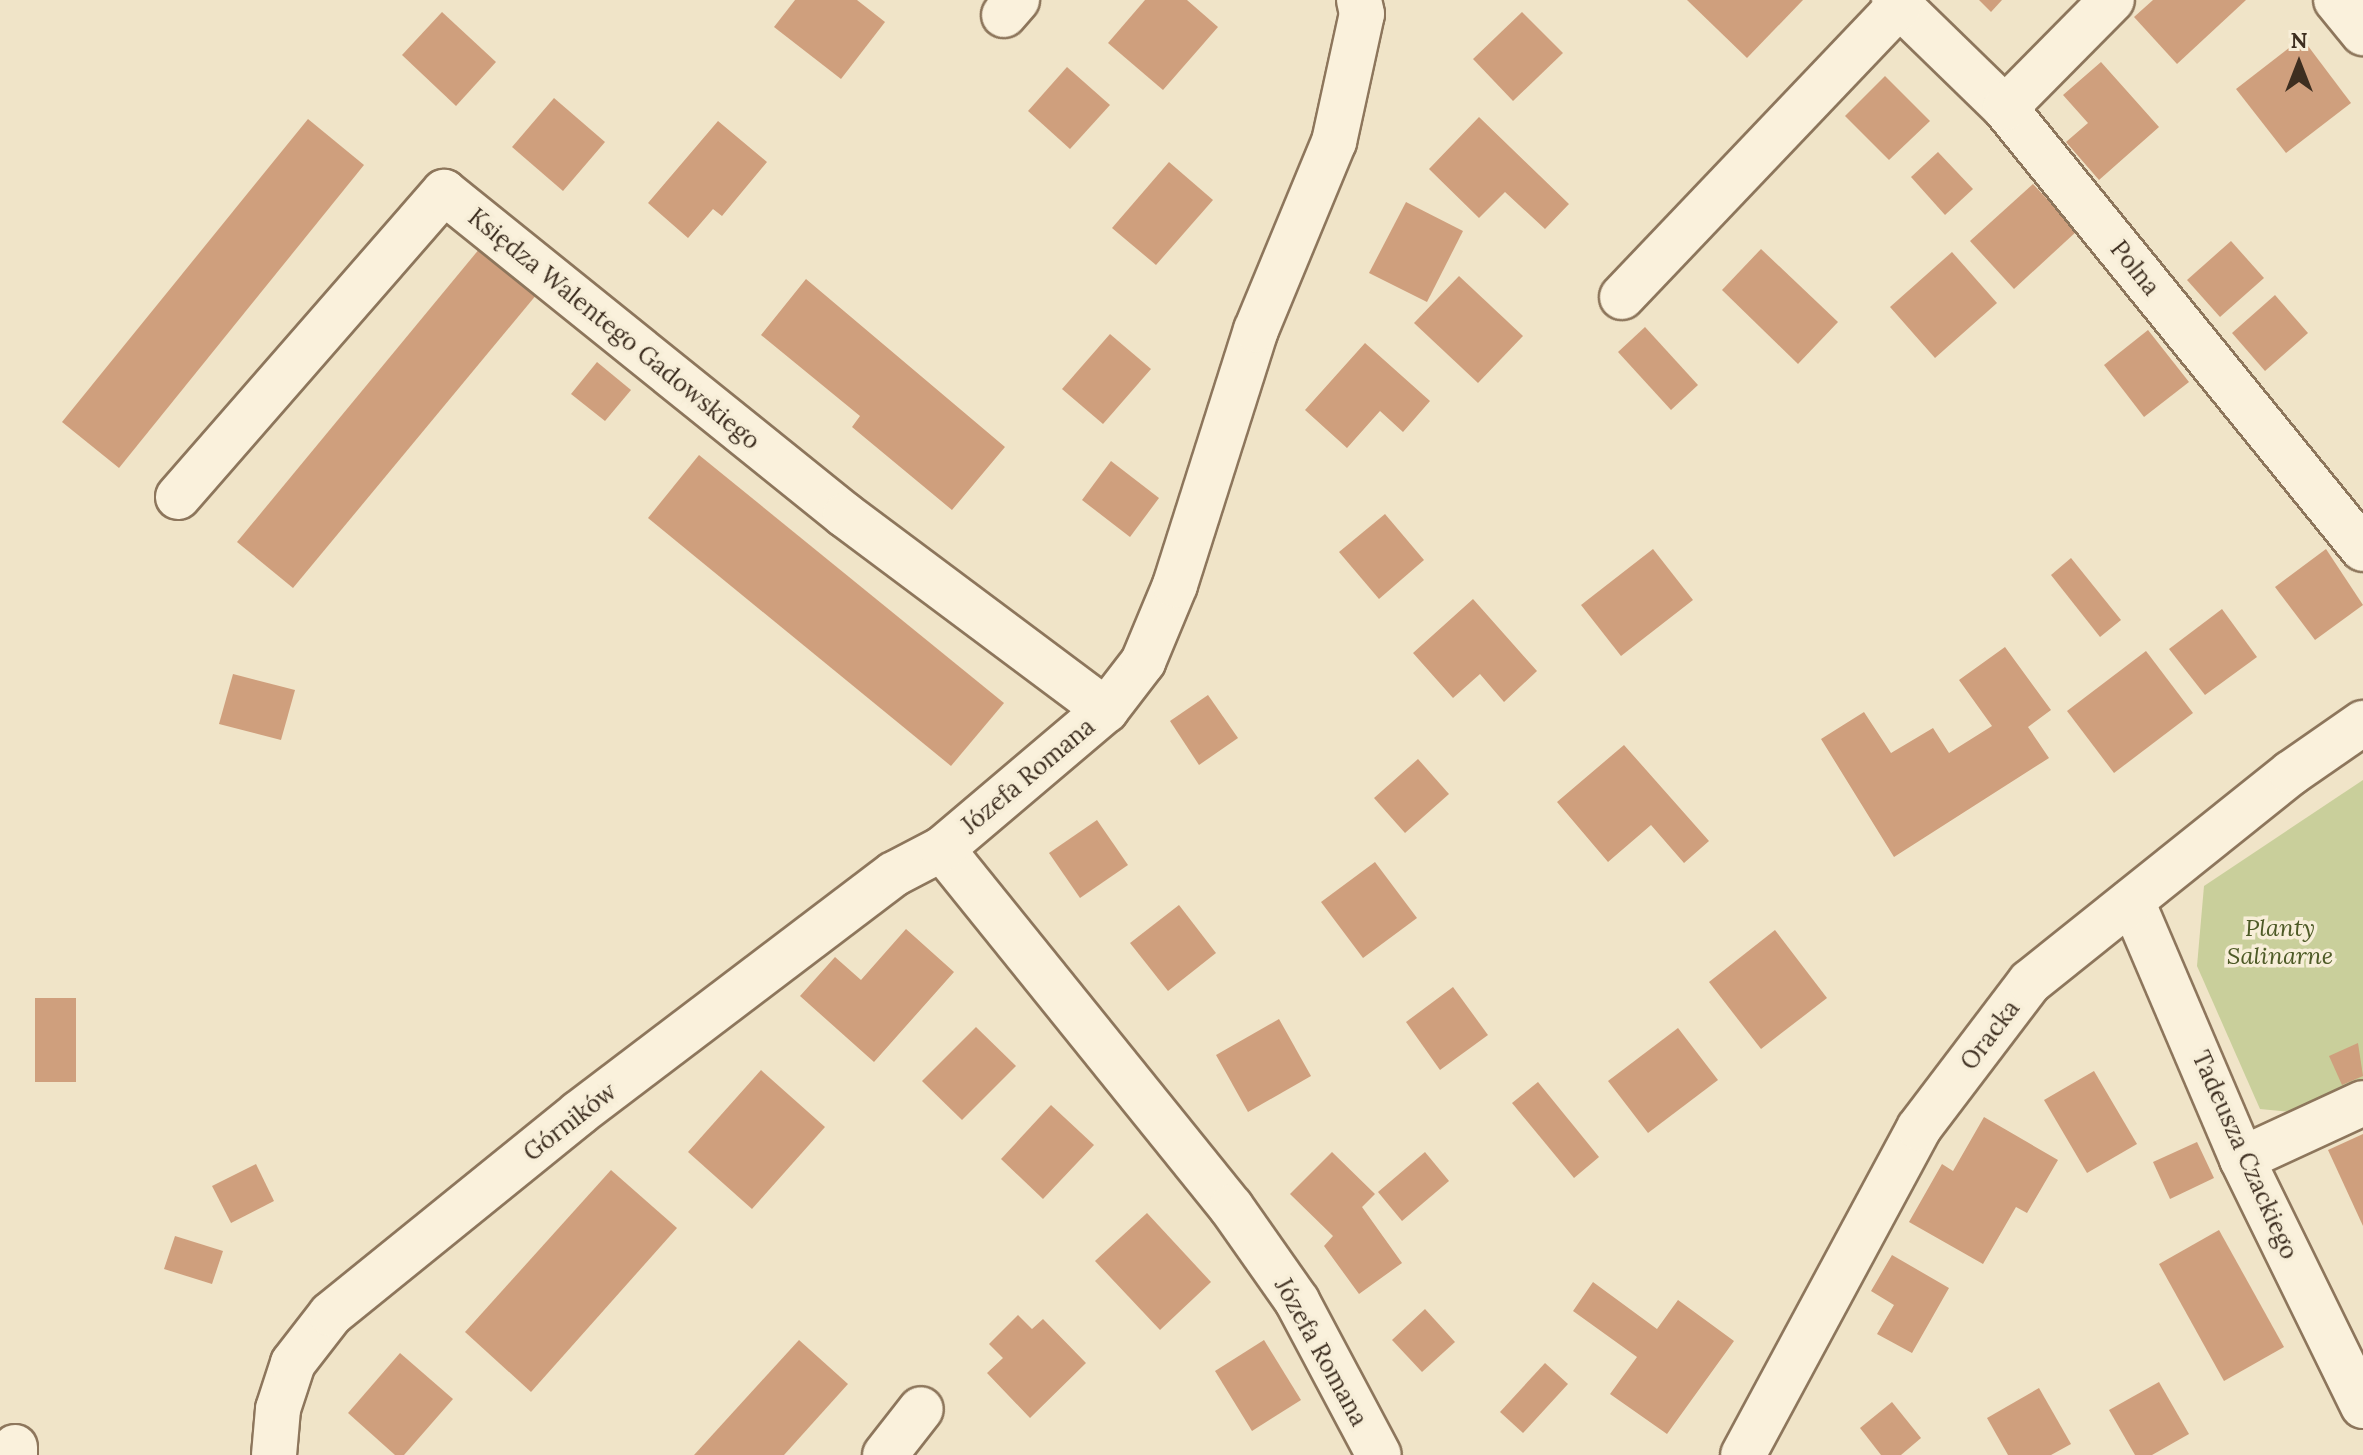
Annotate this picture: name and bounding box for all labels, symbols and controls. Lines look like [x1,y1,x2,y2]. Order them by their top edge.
north arrow [2259,24,2339,104]
text: N [2290,26,2308,54]
street label: Księdza Walentego Gadowskiego [463,203,765,455]
street label: Polna [2104,235,2166,301]
street label: Józefa Romana [956,712,1100,840]
park label: Planty Salinarne [2227,914,2333,970]
street label: Oracka [1955,995,2025,1075]
street label: Tadeusza Czackiego [2186,1046,2304,1264]
street label: Górników [518,1077,622,1167]
street label: Józefa Romana [1269,1273,1373,1431]

